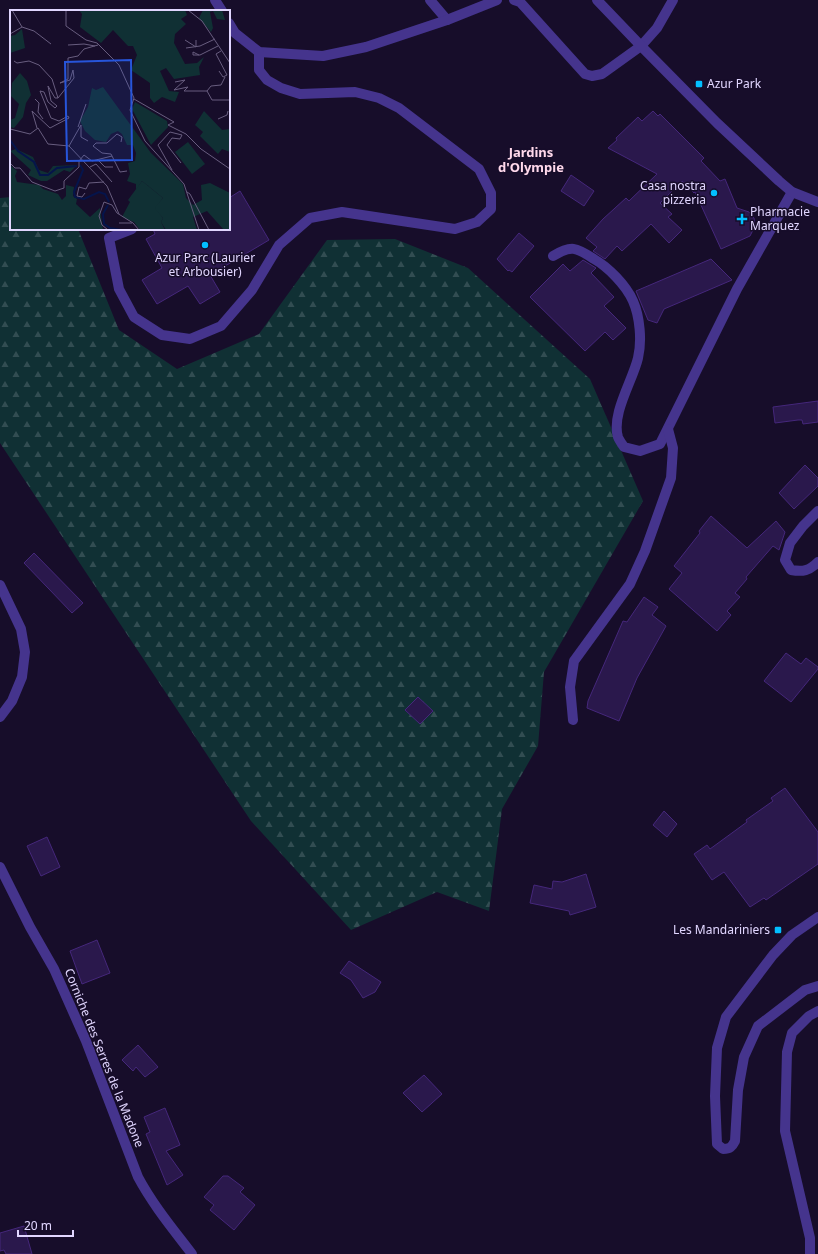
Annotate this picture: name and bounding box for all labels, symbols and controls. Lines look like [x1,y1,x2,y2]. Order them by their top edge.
inset map [10,10,230,230]
place label: Azur Park [707,75,762,92]
marker: Azur Park [694,79,704,89]
district label: Jardins d'Olympie [498,143,564,176]
place label: Casa nostra pizzeria [640,177,706,208]
marker: Casa nostra pizzeria [709,188,719,198]
place label: Pharmacie Marquez [750,203,810,234]
marker: Pharmacie Marquez [737,214,747,224]
marker: Azur Parc (Laurier et Arbousier) [200,240,210,250]
place label: Azur Parc (Laurier et Arbousier) [155,249,255,280]
place label: Les Mandariniers [673,921,770,938]
marker: Les Mandariniers [773,925,783,935]
street label: Corniche des Serres de la Madone [61,966,148,1150]
scale bar [18,1212,73,1238]
text: 20 m [24,1217,52,1234]

